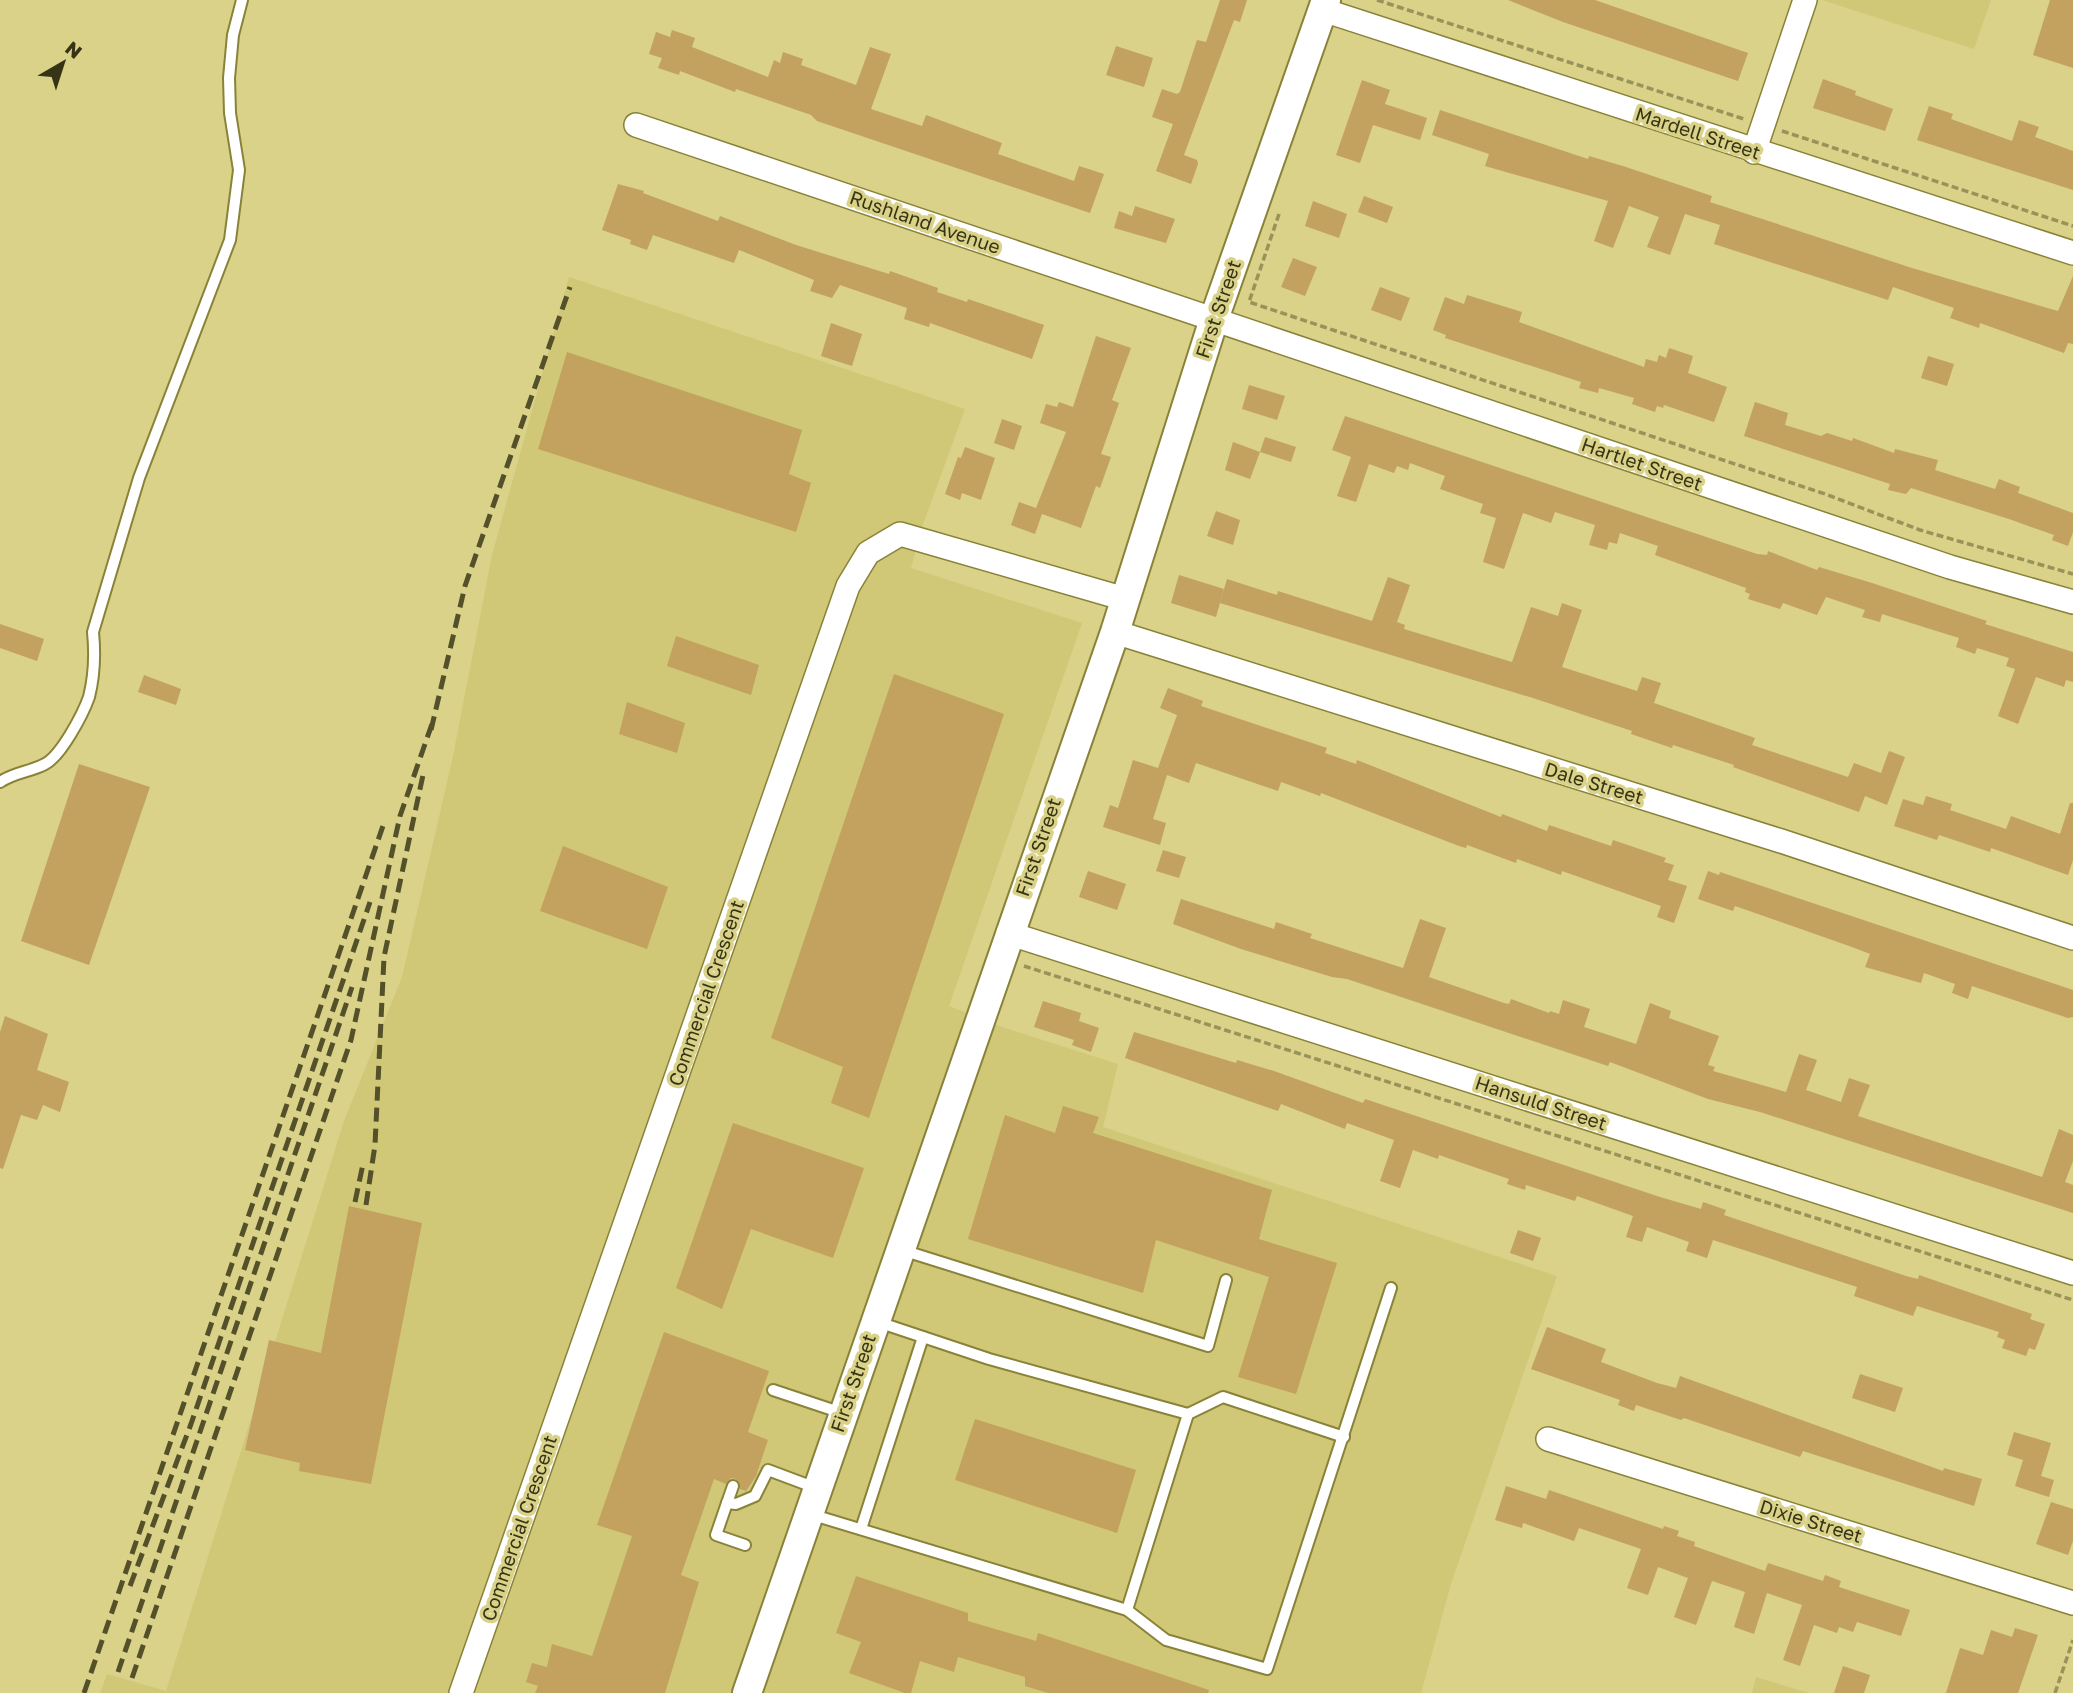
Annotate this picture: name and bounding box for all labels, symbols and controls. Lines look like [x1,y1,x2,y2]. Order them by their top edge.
north arrow [28,28,98,98]
text: N [61,36,87,63]
street label: Mardell Street [1633,101,1764,164]
street label: Rushland Avenue [847,185,1004,258]
street label: First Street [1190,257,1245,361]
street label: Hartlet Street [1579,432,1706,495]
street label: Dale Street [1542,757,1646,808]
street label: First Street [1010,795,1065,899]
street label: Commercial Crescent [663,897,748,1089]
street label: Hansuld Street [1472,1070,1610,1135]
street label: First Street [825,1331,880,1435]
street label: Commercial Crescent [476,1432,561,1624]
street label: Dixie Street [1757,1494,1865,1547]

